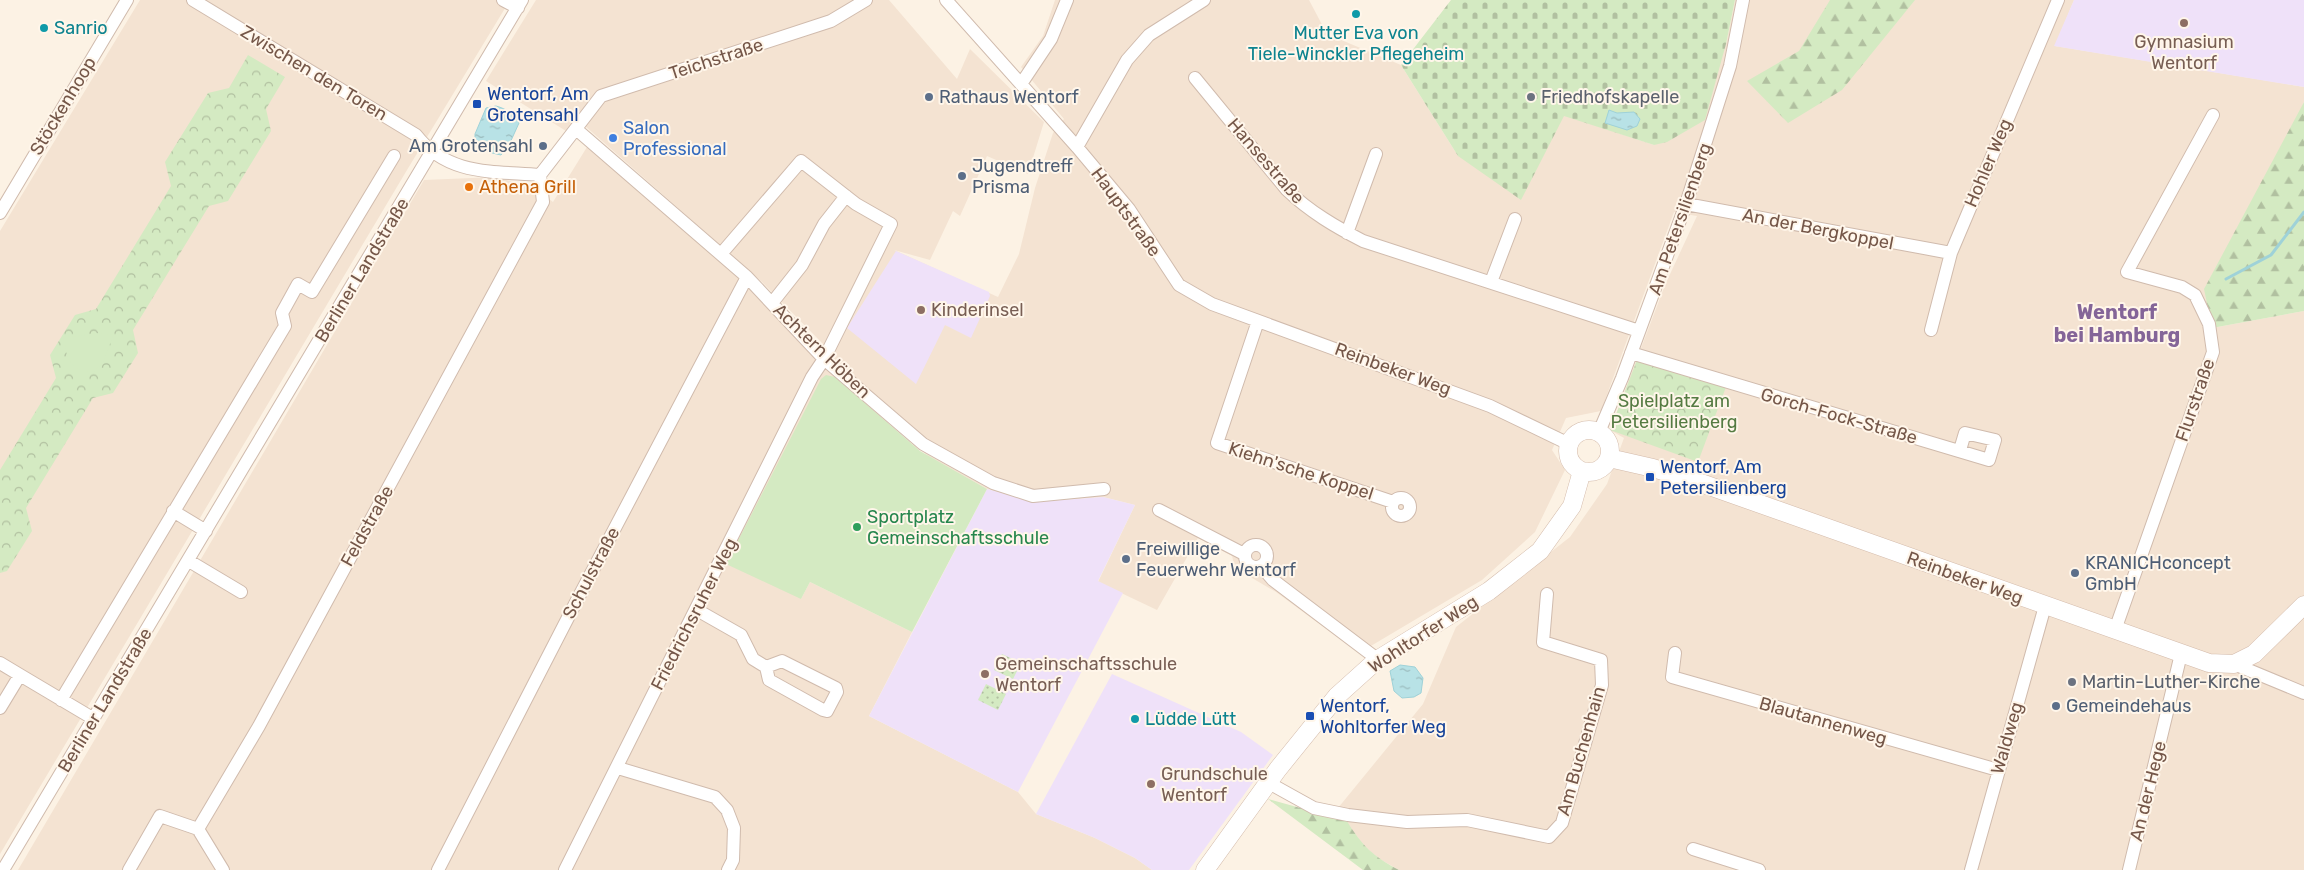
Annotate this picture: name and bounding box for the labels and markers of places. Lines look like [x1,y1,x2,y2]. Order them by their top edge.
marker: Mutter Eva von Tiele-Winckler Pflegeheim [1350,8,1362,20]
place label: Sanrio [54,17,108,39]
marker: Gymnasium Wentorf [2178,17,2190,29]
marker: Sanrio [38,22,50,34]
place label: Mutter Eva von Tiele-Winckler Pflegeheim [1248,22,1464,65]
place label: Gymnasium Wentorf [2134,31,2234,74]
place label: Wentorf, Am Grotensahl [487,83,589,126]
place label: Rathaus Wentorf [939,86,1079,108]
place label: Friedhofskapelle [1541,86,1679,108]
marker: Rathaus Wentorf [923,91,935,103]
marker: Friedhofskapelle [1525,91,1537,103]
marker: Wentorf, Am Grotensahl [471,98,483,110]
place label: Salon Professional [623,117,727,160]
marker: Salon Professional [607,132,619,144]
place label: Am Grotensahl [409,135,533,157]
marker: Am Grotensahl [537,140,549,152]
place label: Jugendtreff Prisma [972,155,1073,198]
marker: Jugendtreff Prisma [956,170,968,182]
place label: Athena Grill [479,176,576,198]
marker: Athena Grill [463,181,475,193]
place label: Kinderinsel [931,299,1024,321]
marker: Kinderinsel [915,304,927,316]
place label: Wentorf, Am Petersilienberg [1660,456,1787,499]
marker: Wentorf, Am Petersilienberg [1644,471,1656,483]
place label: Sportplatz Gemeinschaftsschule [867,506,1049,549]
marker: Sportplatz Gemeinschaftsschule [851,521,863,533]
place label: Freiwillige Feuerwehr Wentorf [1136,538,1296,581]
place label: KRANICHconcept GmbH [2085,552,2231,595]
marker: Freiwillige Feuerwehr Wentorf [1120,553,1132,565]
marker: KRANICHconcept GmbH [2069,567,2081,579]
place label: Gemeinschaftsschule Wentorf [995,653,1177,696]
marker: Gemeinschaftsschule Wentorf [979,668,991,680]
place label: Martin-Luther-Kirche [2082,671,2260,693]
marker: Martin-Luther-Kirche [2066,676,2078,688]
place label: Wentorf, Wohltorfer Weg [1320,695,1446,738]
place label: Gemeindehaus [2066,695,2191,717]
marker: Gemeindehaus [2050,700,2062,712]
place label: Lüdde Lütt [1145,708,1236,730]
marker: Wentorf, Wohltorfer Weg [1304,710,1316,722]
marker: Lüdde Lütt [1129,713,1141,725]
place label: Grundschule Wentorf [1161,763,1268,806]
marker: Grundschule Wentorf [1145,778,1157,790]

